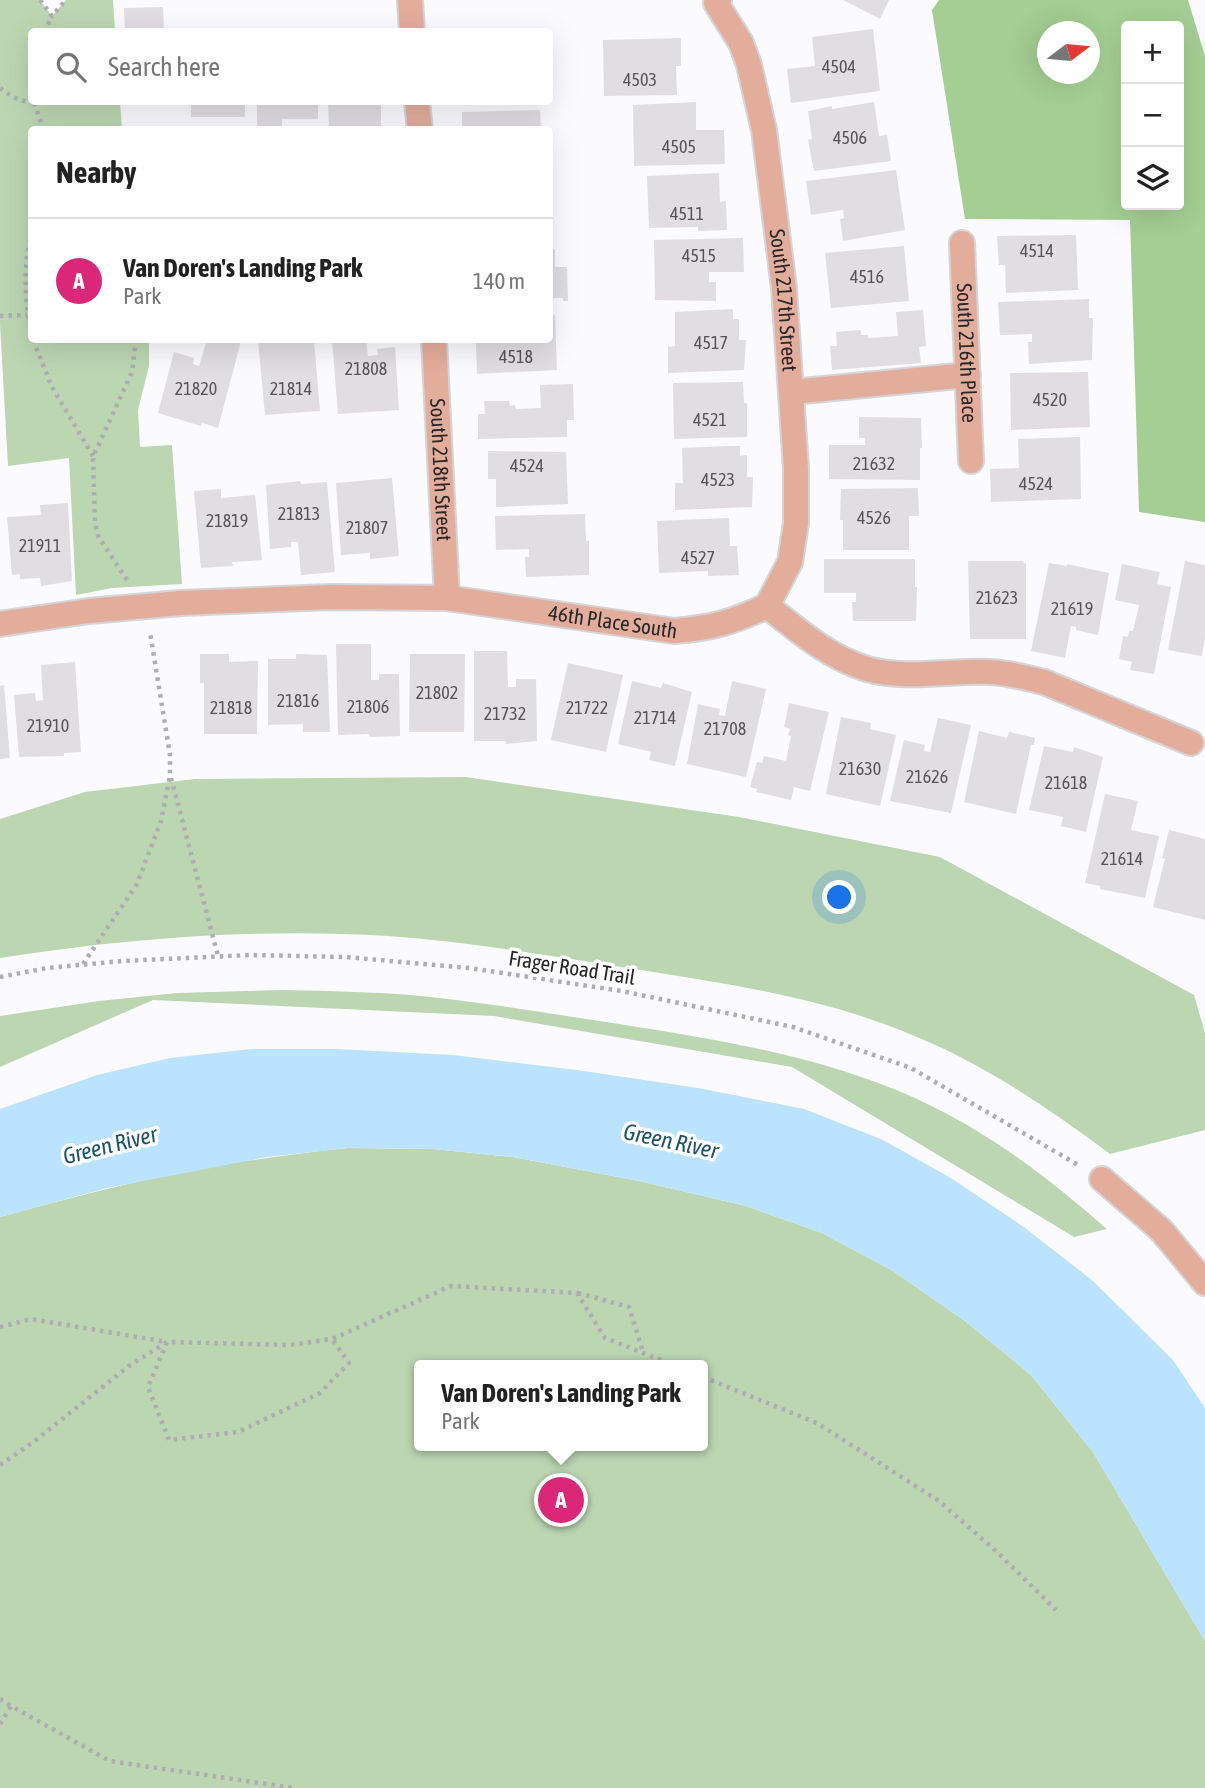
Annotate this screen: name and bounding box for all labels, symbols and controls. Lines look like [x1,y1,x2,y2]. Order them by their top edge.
north arrow [1037,21,1100,84]
map controls [1121,21,1184,210]
button: + [1121,21,1184,84]
search box [28,28,553,105]
icon: search [52,48,90,86]
text: Search here [108,52,220,82]
house number: 4504 [822,56,856,77]
house number: 4503 [623,69,657,90]
button: − [1121,84,1184,147]
house number: 4506 [833,127,867,148]
house number: 4505 [662,136,696,157]
button: layers [1121,147,1184,210]
text: Nearby [56,155,136,189]
house number: 4511 [670,203,704,224]
street label: South 217th Street [766,228,803,372]
house number: 4514 [1020,240,1054,261]
house number: 4515 [682,245,716,266]
text: Van Doren's Landing Park [123,253,362,283]
house number: 4516 [850,266,884,287]
text: A [73,268,85,294]
text: 140 m [473,268,525,294]
text: Park [123,283,161,309]
street label: South 216th Place [953,283,982,423]
house number: 4517 [694,332,728,353]
house number: 4518 [499,346,533,367]
house number: 21808 [345,358,387,379]
house number: 21820 [175,378,217,399]
house number: 21814 [270,378,312,399]
house number: 4520 [1033,389,1067,410]
street label: South 218th Street [426,398,457,542]
house number: 4521 [693,409,727,430]
house number: 21632 [853,453,895,474]
house number: 4524 [510,455,544,476]
house number: 4523 [701,469,735,490]
house number: 4524 [1019,473,1053,494]
house number: 21813 [278,503,320,524]
house number: 4526 [857,507,891,528]
house number: 21819 [206,510,248,531]
house number: 21807 [346,517,388,538]
house number: 21911 [19,535,61,556]
house number: 4527 [681,547,715,568]
house number: 21623 [976,587,1018,608]
house number: 21619 [1051,598,1093,619]
street label: 46th Place South [547,600,679,642]
house number: 21802 [416,682,458,703]
house number: 21816 [277,690,319,711]
house number: 21806 [347,696,389,717]
house number: 21818 [210,697,252,718]
house number: 21722 [566,697,608,718]
house number: 21732 [484,703,526,724]
house number: 21714 [634,707,676,728]
house number: 21910 [27,715,69,736]
house number: 21708 [704,718,746,739]
house number: 21630 [839,758,881,779]
house number: 21626 [906,766,948,787]
house number: 21618 [1045,772,1087,793]
house number: 21614 [1101,848,1143,869]
your location [822,880,856,914]
street label: Frager Road Trail [507,945,638,989]
water label: Green River [621,1118,722,1164]
water label: Green River [60,1120,161,1169]
popup [414,1360,708,1451]
text: Van Doren's Landing Park [441,1378,681,1408]
text: Park [441,1408,480,1434]
pin: A [538,1474,584,1526]

